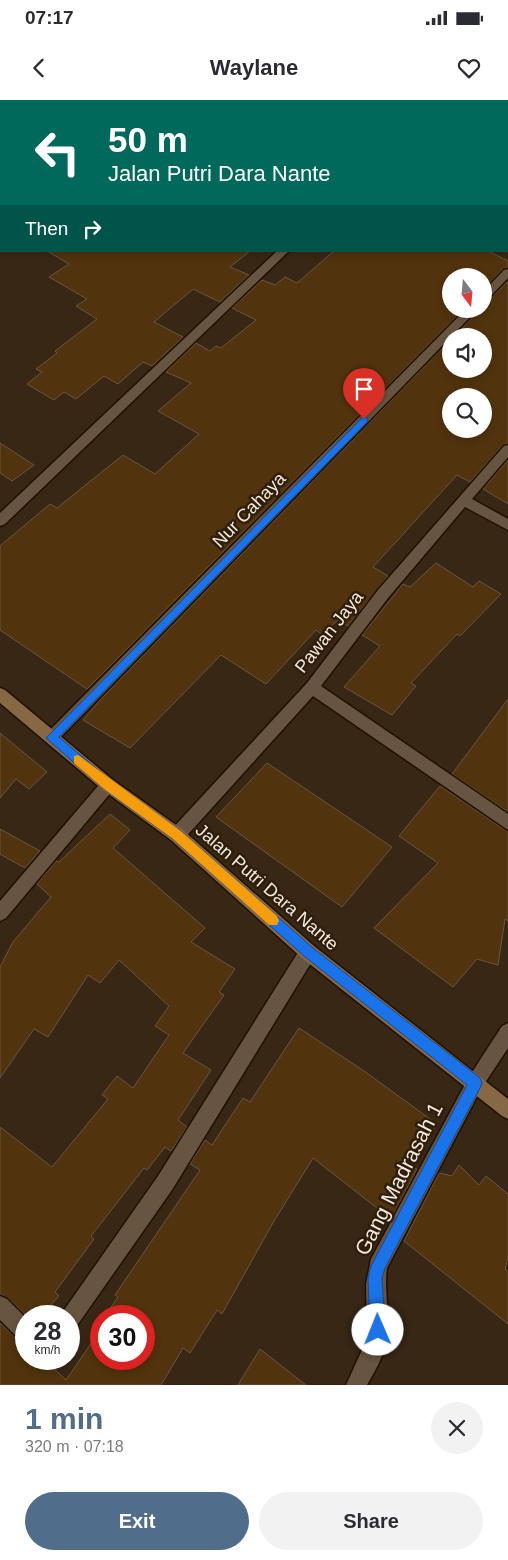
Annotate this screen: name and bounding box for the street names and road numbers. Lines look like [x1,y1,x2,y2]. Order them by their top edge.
street label: Nur Cahaya [208,468,290,551]
street label: Pawan Jaya [291,586,368,677]
street label: Jalan Putri Dara Nante [192,820,342,954]
street label: Gang Madrasah 1 [350,1099,447,1259]

